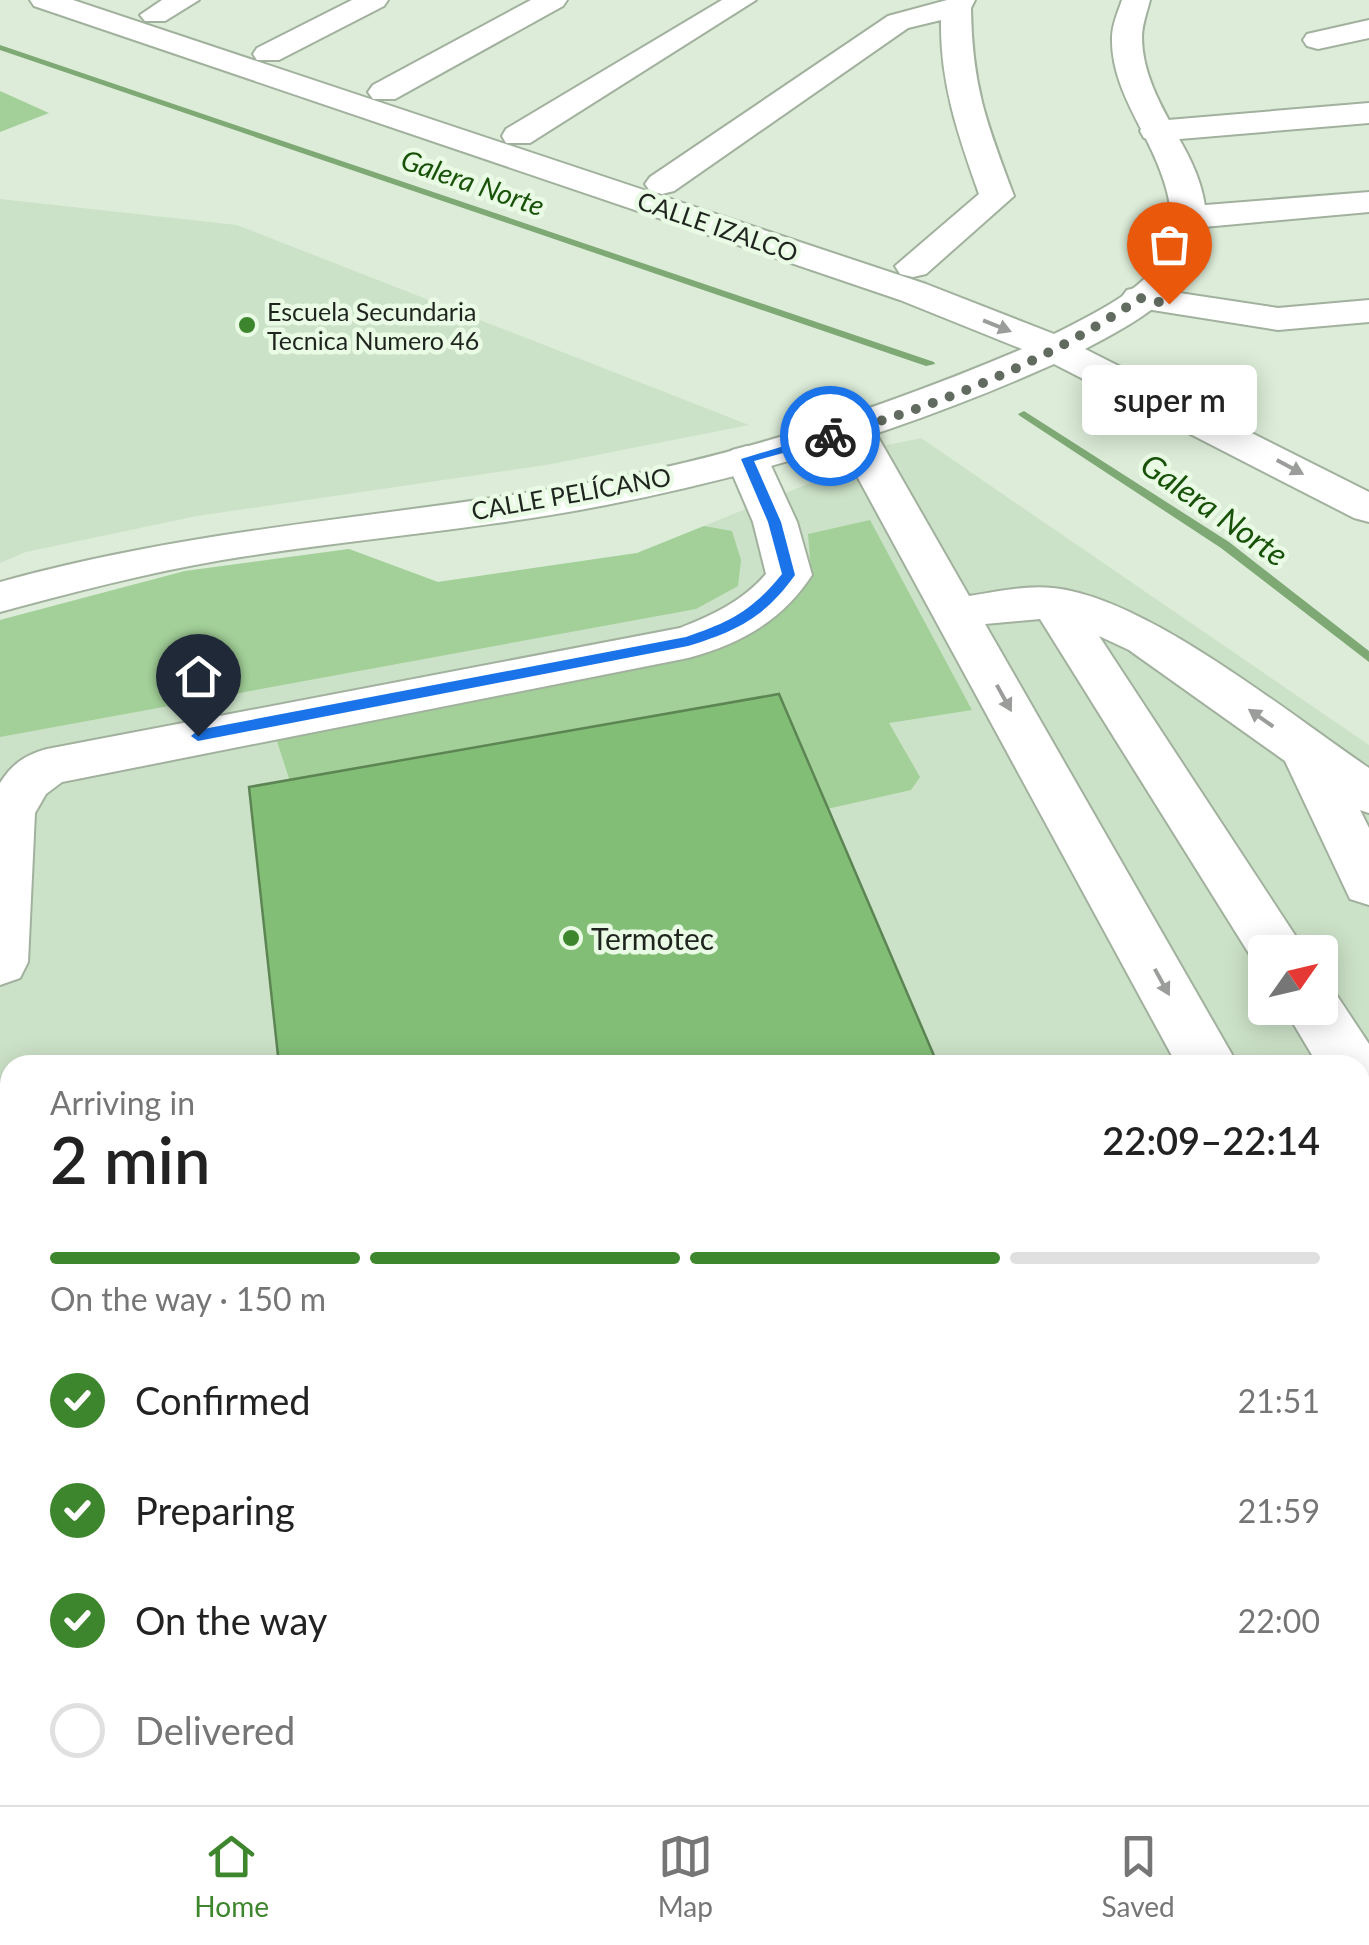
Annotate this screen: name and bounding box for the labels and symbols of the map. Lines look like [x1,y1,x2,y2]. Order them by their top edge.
water label: Galera Norte [397,142,549,222]
street label: CALLE IZALCO [634,185,802,267]
pin [1127,202,1212,305]
place label: Escuela Secundaria Tecnica Numero 46 [267,296,479,355]
marker: Escuela Secundaria Tecnica Numero 46 [236,314,258,336]
one-way arrow [983,318,1013,334]
callout: super m [1082,364,1256,434]
courier [780,386,880,486]
water label: Galera Norte [1134,444,1296,574]
one-way arrow [1275,458,1304,475]
street label: CALLE PELÍCANO [469,461,673,525]
pin [156,634,241,737]
one-way arrow [994,684,1012,712]
one-way arrow [1247,709,1274,728]
place label: Termotec [591,920,714,956]
marker: Termotec [560,927,582,949]
north arrow [1248,935,1338,1025]
one-way arrow [1152,968,1170,996]

